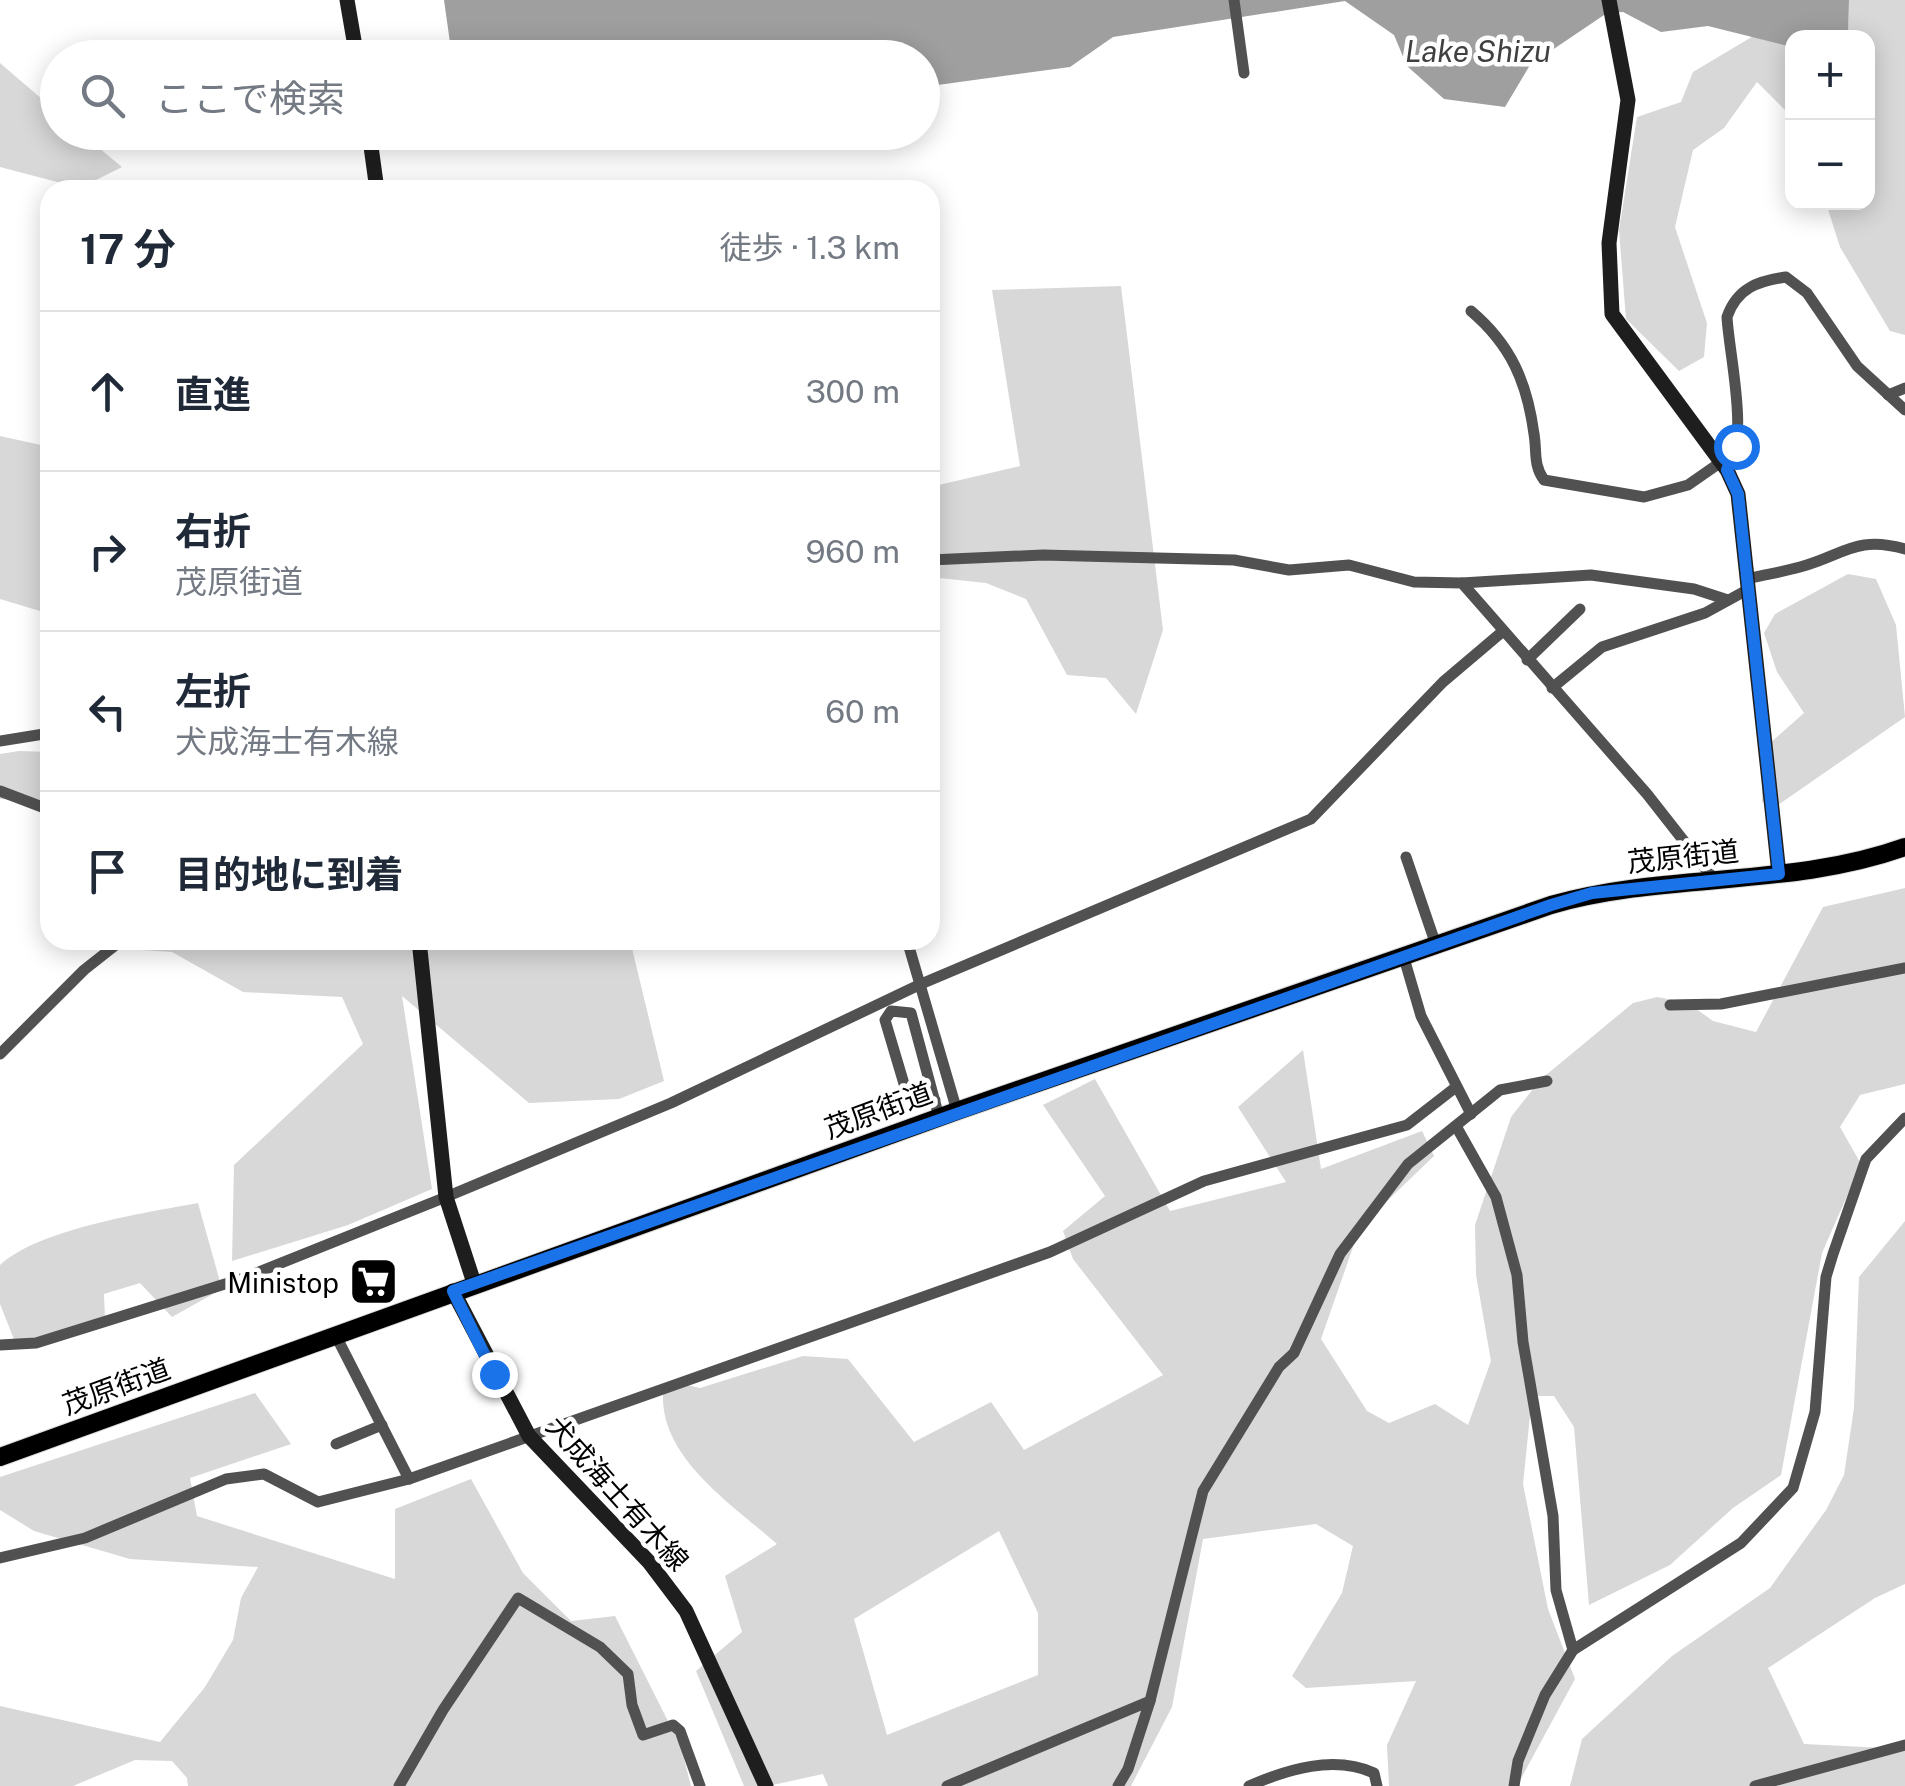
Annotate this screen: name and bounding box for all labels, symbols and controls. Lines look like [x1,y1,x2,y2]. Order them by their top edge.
map controls [1785,30,1875,210]
button: + [1785,30,1875,120]
water label: Lake Shizu [1405,33,1551,69]
search box [40,40,940,150]
icon: search [75,68,130,123]
text: ここで検索 [155,76,345,121]
button: − [1785,120,1875,210]
text: 17 分 [80,224,176,273]
text: 徒歩 · 1.3 km [720,229,900,266]
icon: ahead [80,364,135,419]
text: 直進 [175,372,251,417]
text: 300 m [806,373,900,410]
route start [1714,424,1760,470]
text: 右折 [175,509,251,554]
icon: right [80,524,135,579]
text: 960 m [805,533,900,570]
text: 茂原街道 [175,563,303,600]
text: 左折 [175,669,251,714]
icon: left [80,684,135,739]
text: 60 m [825,693,900,730]
text: 犬成海士有木線 [175,723,399,760]
street label: 茂原街道 [1626,834,1740,878]
icon: arrive [80,844,135,899]
text: 目的地に到着 [175,852,403,897]
street label: 茂原街道 [820,1075,936,1145]
supermarket icon: Ministop [348,1256,400,1308]
place label: Ministop [227,1266,339,1299]
street label: 茂原街道 [58,1351,174,1421]
route end [472,1352,518,1398]
street label: 犬成海士有木線 [540,1409,696,1577]

